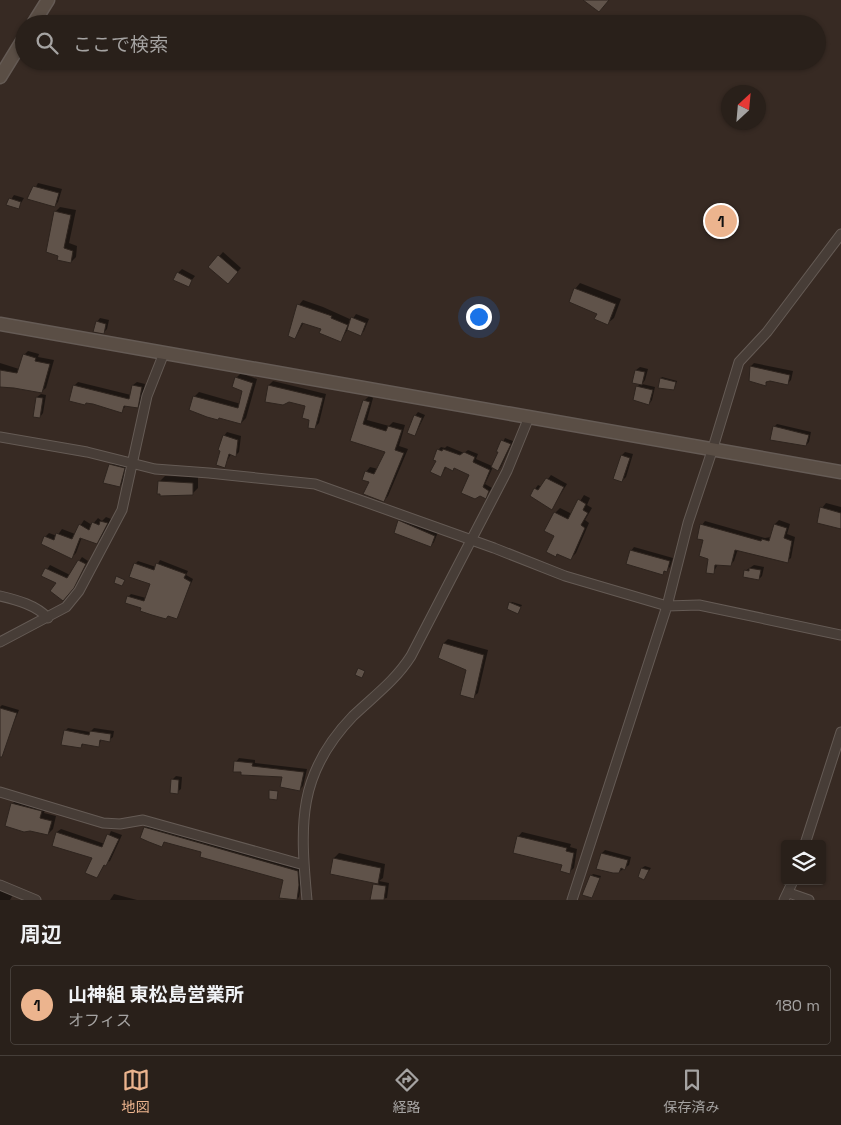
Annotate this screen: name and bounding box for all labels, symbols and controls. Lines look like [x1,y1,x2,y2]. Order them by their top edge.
search box [15,15,826,70]
icon: search [33,29,61,57]
text: ここで検索 [73,32,168,57]
north arrow [721,85,766,130]
pin: 1 [705,202,737,240]
your location [466,304,492,330]
map controls [781,840,826,885]
button: layers [781,840,826,885]
text: 周辺 [20,921,62,948]
text: 山神組 東松島営業所 [68,982,244,1007]
text: 1 [33,995,41,1016]
text: 180 m [775,995,820,1016]
text: オフィス [68,1010,132,1031]
tab: 地図 [122,1066,150,1116]
tab: 経路 [393,1066,421,1116]
tab: 保存済み [664,1066,720,1116]

